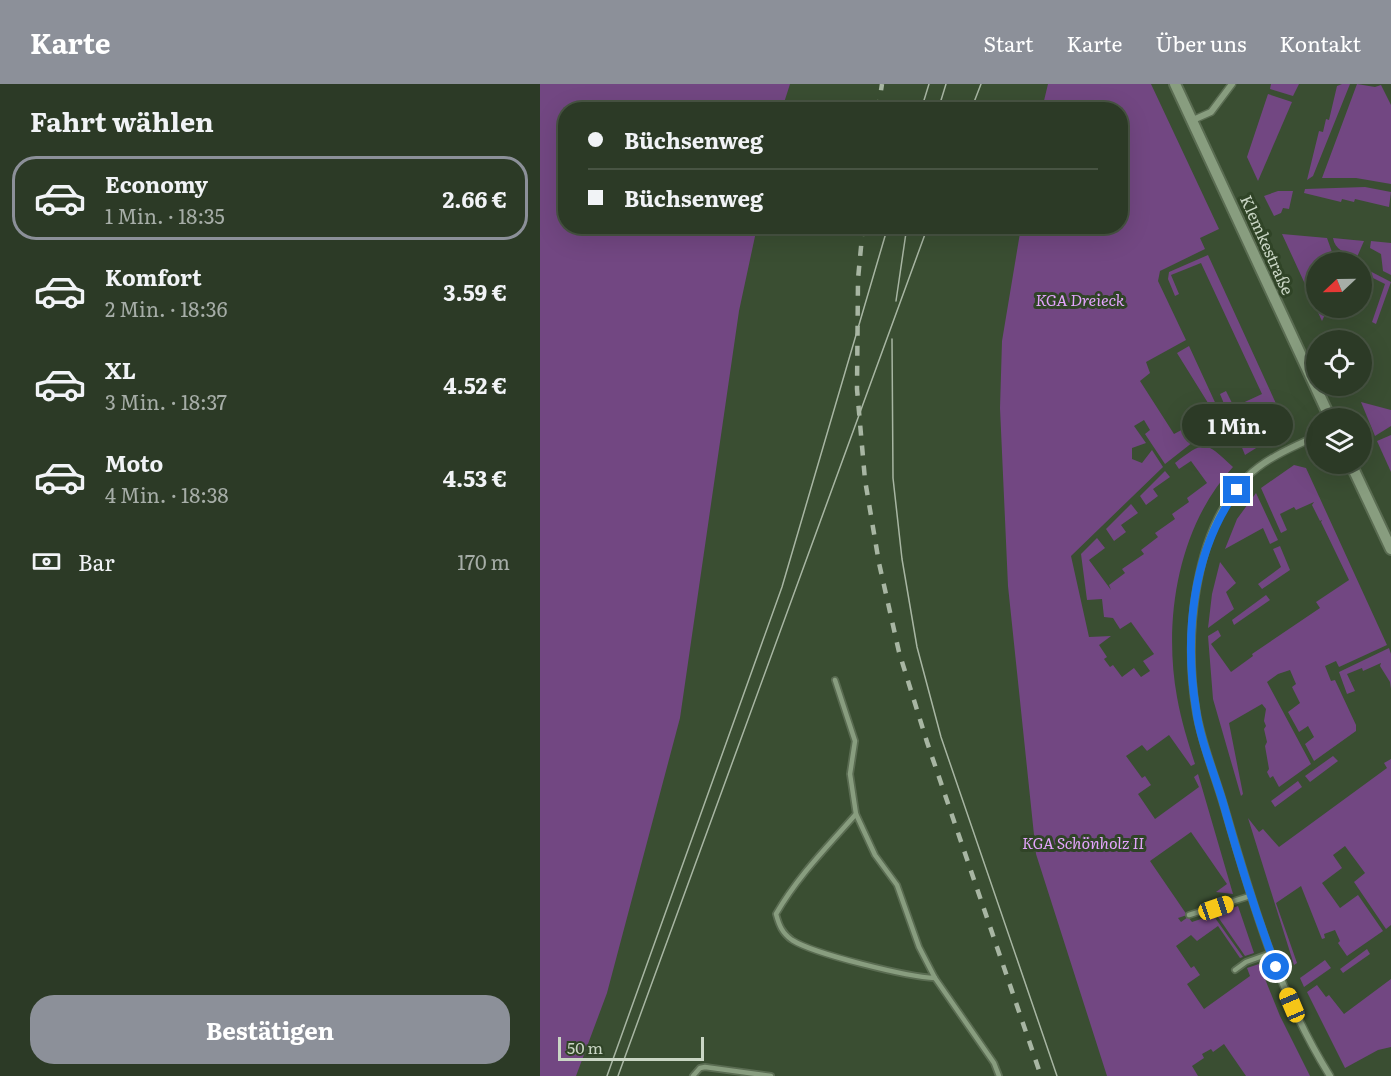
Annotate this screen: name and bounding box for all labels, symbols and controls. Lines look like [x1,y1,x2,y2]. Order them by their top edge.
text: Karte [30,21,111,63]
text: Start [983,27,1034,58]
text: Karte [1067,27,1122,58]
text: Über uns [1155,27,1246,58]
text: Kontakt [1279,27,1361,58]
text: Fahrt wählen [30,100,214,140]
text: Büchsenweg [624,123,763,156]
text: Economy [105,167,208,200]
icon: car [33,171,87,225]
text: Büchsenweg [624,181,763,214]
text: 2.66 € [443,182,507,215]
street label: Klemkestraße [1235,191,1301,298]
text: 1 Min. · 18:35 [105,200,225,230]
north arrow [1306,252,1372,318]
map controls [1306,252,1372,474]
text: Komfort [105,260,202,293]
icon: car [33,264,87,318]
text: 3.59 € [443,275,507,308]
park label: KGA Dreieck [1035,287,1125,311]
text: 2 Min. · 18:36 [105,293,227,323]
button: locate [1306,330,1372,396]
text: XL [105,353,136,386]
icon: car [33,357,87,411]
text: 4.52 € [443,368,507,401]
text: 3 Min. · 18:37 [105,386,227,416]
callout: 1 Min. [1182,403,1292,445]
button: layers [1306,408,1372,474]
text: 1 Min. [1208,410,1267,440]
text: Moto [105,446,163,479]
icon: car [33,450,87,504]
text: 4.53 € [443,461,507,494]
route end [1223,476,1250,503]
text: 4 Min. · 18:38 [105,479,229,509]
icon: cash [30,545,63,578]
text: Bar [78,545,115,578]
text: 170 m [457,546,510,576]
park label: KGA Schönholz II [1022,830,1144,854]
car [1196,894,1236,922]
route start [1262,953,1289,980]
car [1277,985,1307,1025]
button: Bestätigen [30,995,510,1064]
scale bar [558,1034,704,1062]
text: 50 m [567,1035,603,1059]

